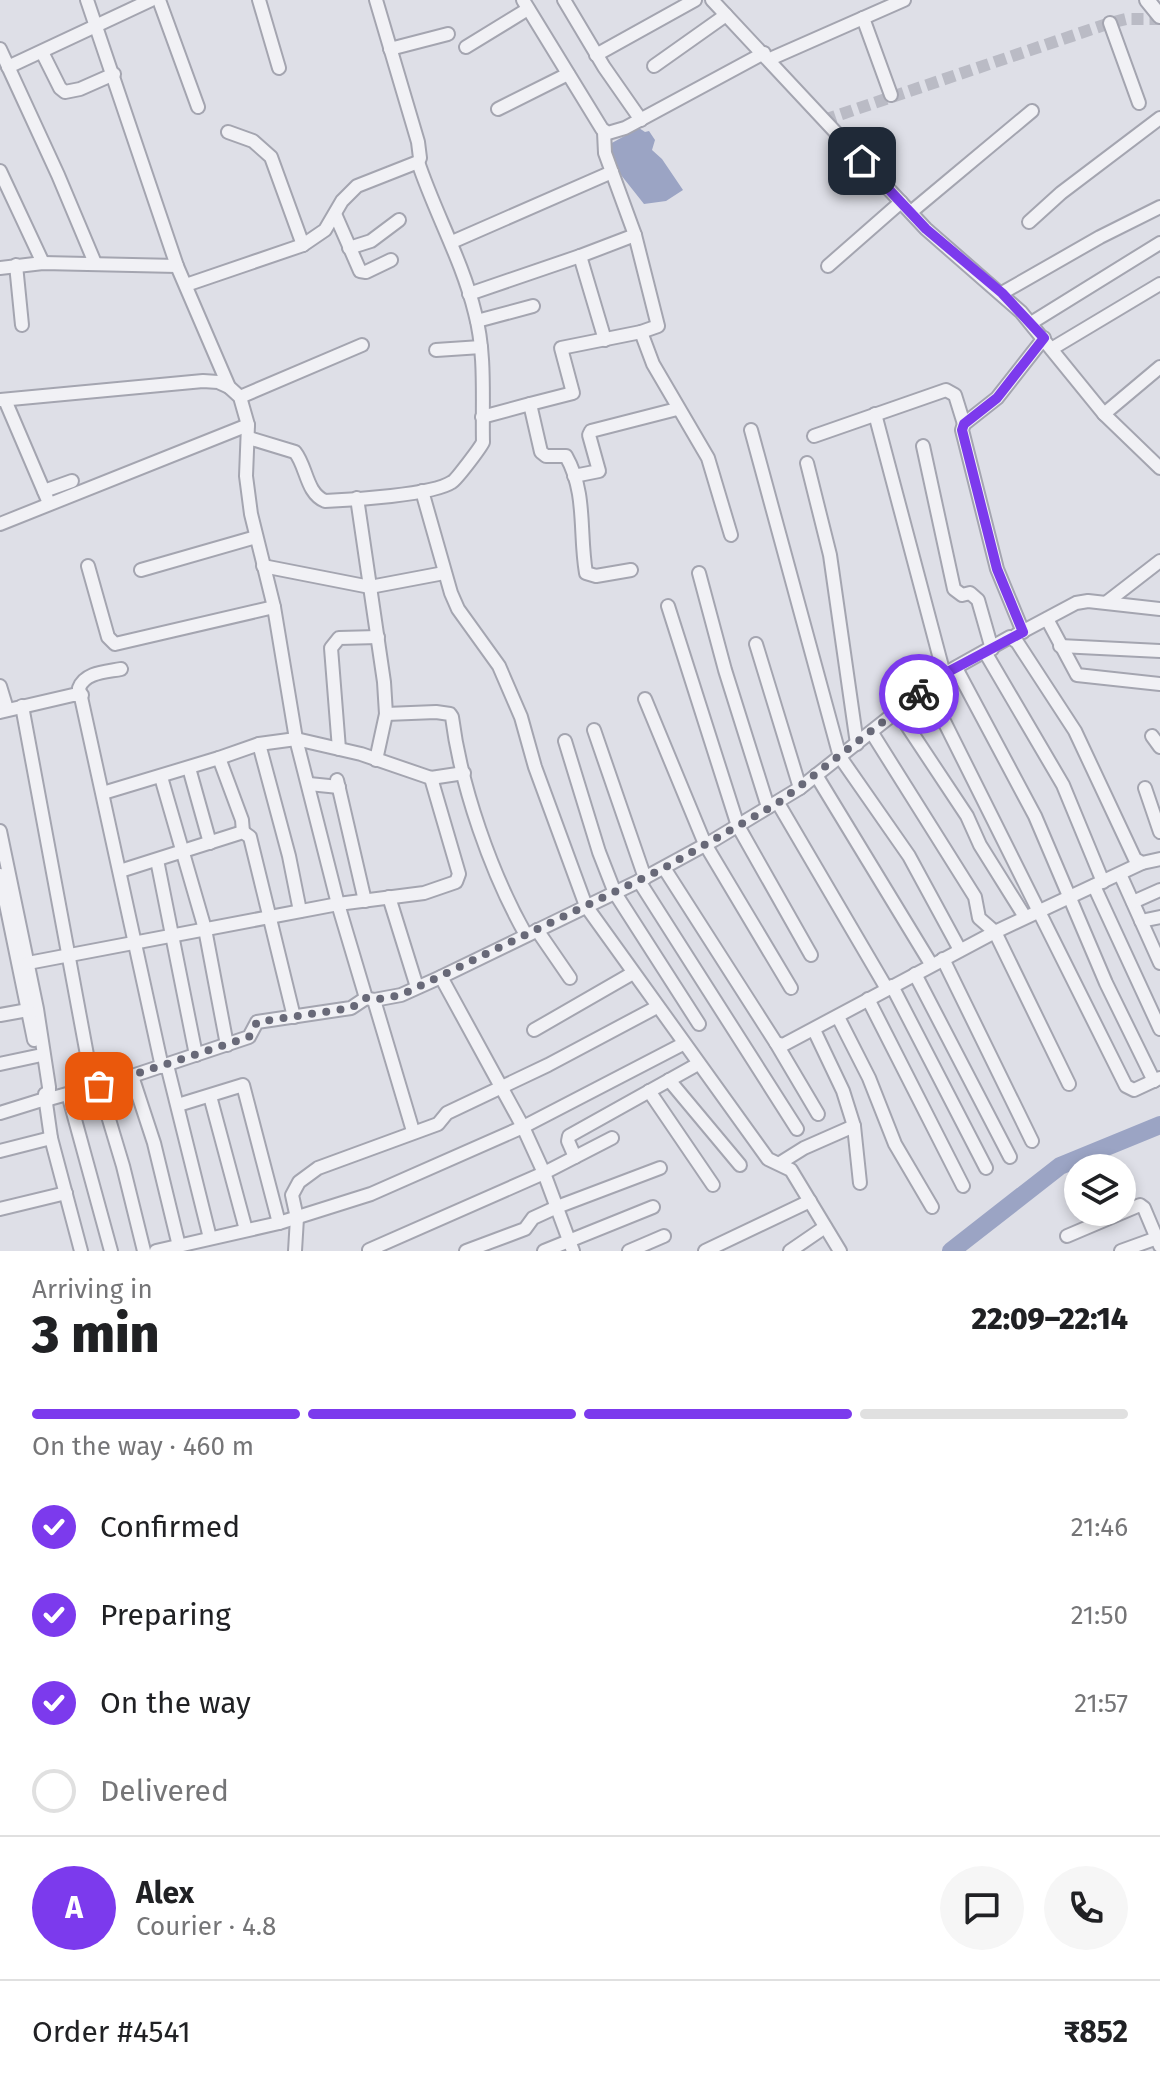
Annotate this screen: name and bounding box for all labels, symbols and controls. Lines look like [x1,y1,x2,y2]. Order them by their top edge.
pin [828,127,896,195]
icon: home [840,139,884,183]
courier [879,654,959,734]
icon: bike [897,672,941,716]
pin [65,1052,133,1120]
icon: bag [77,1064,121,1108]
map controls [1064,1154,1136,1226]
button: layers [1064,1154,1136,1226]
text: Arriving in [32,1274,153,1305]
text: 22:09–22:14 [971,1301,1128,1337]
text: 3 min [32,1303,160,1366]
text: On the way · 460 m [32,1431,254,1462]
icon: check [32,1505,76,1549]
text: Confirmed [100,1509,240,1545]
text: 21:46 [1071,1512,1128,1543]
icon: check [32,1593,76,1637]
text: Preparing [100,1597,231,1633]
text: 21:50 [1071,1600,1128,1631]
icon: check [32,1681,76,1725]
text: On the way [100,1685,251,1721]
text: 21:57 [1074,1688,1128,1719]
text: Delivered [100,1773,229,1809]
button: chat [940,1866,1024,1950]
button: phone [1044,1866,1128,1950]
text: Alex [136,1875,194,1911]
text: A [65,1890,83,1926]
text: Courier · 4.8 [136,1911,276,1942]
text: Order #4541 [32,2014,191,2050]
text: ₹852 [1063,2014,1128,2050]

